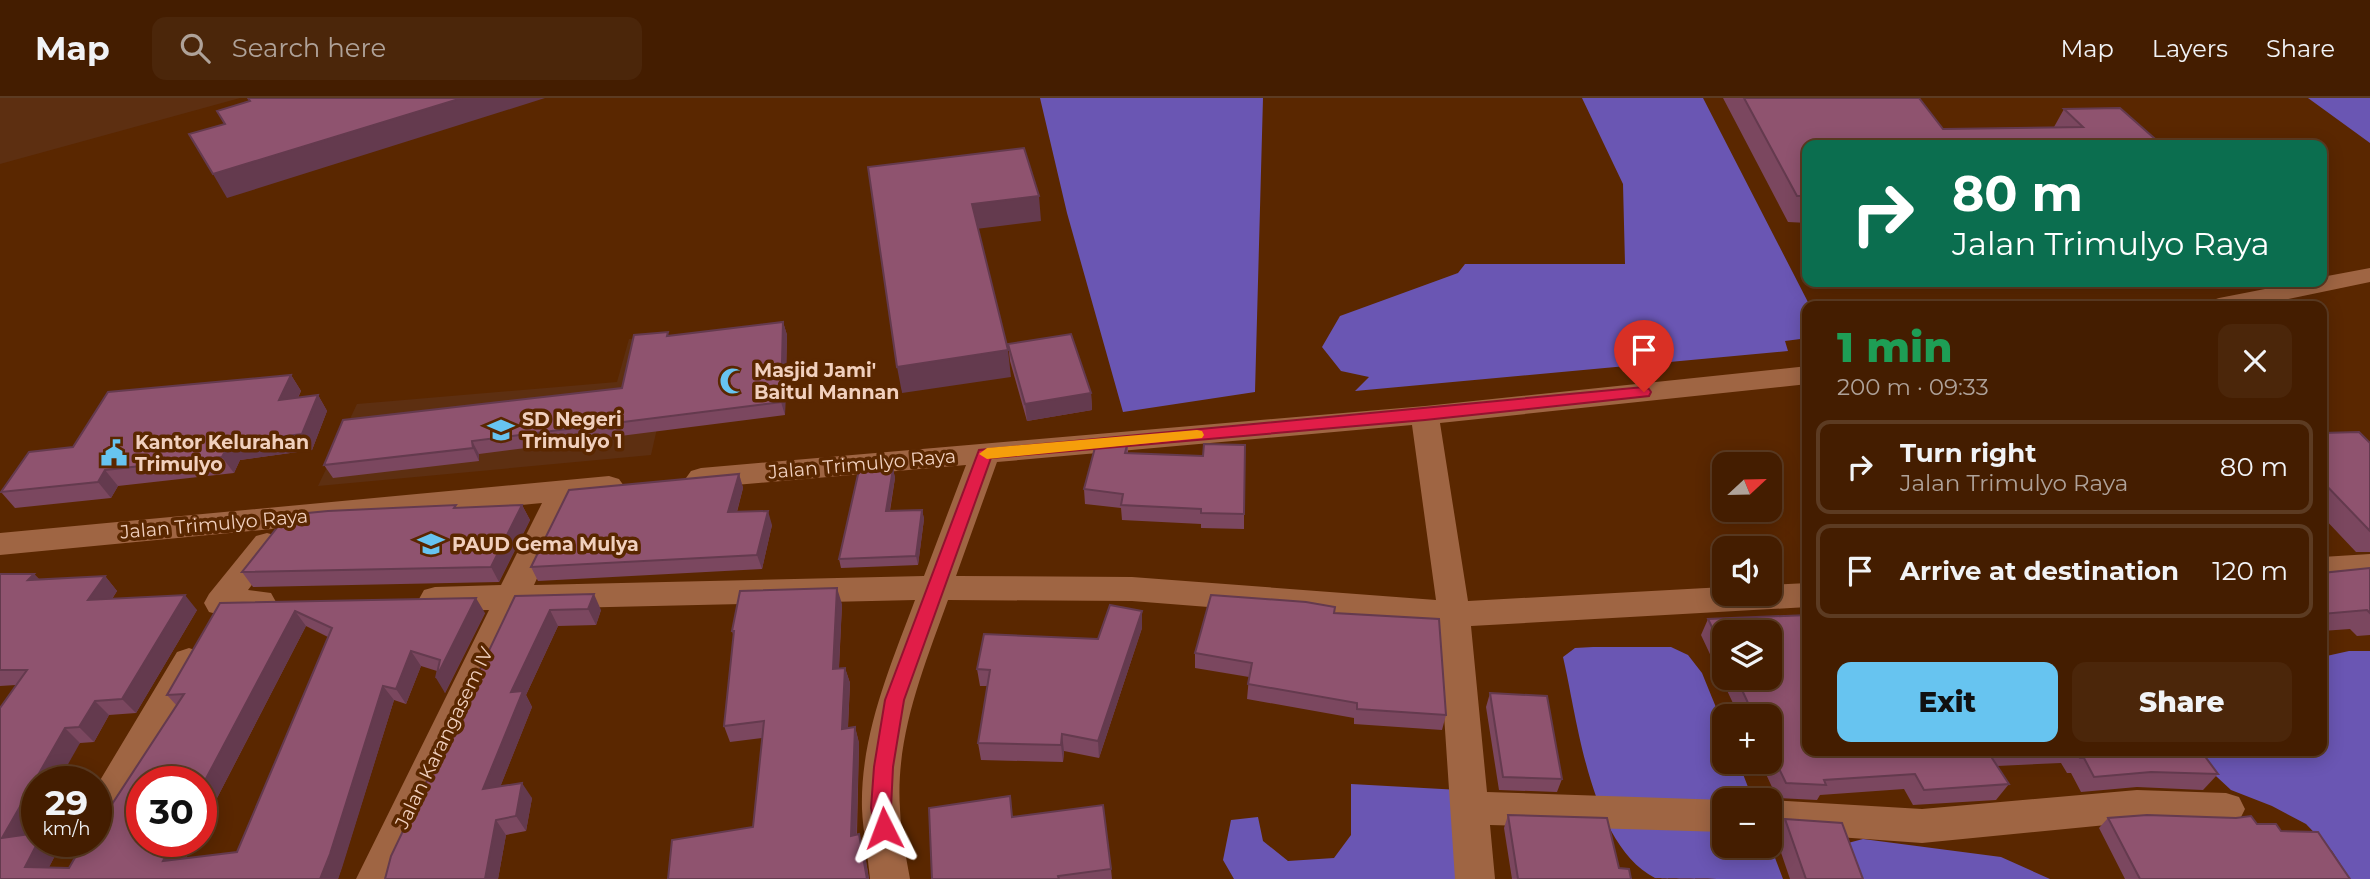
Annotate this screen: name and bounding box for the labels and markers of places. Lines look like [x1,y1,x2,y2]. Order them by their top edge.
pin [1614,320,1674,392]
place label: Masjid Jami' Baitul Mannan [754,359,899,404]
mosque icon: Masjid Jami' Baitul Mannan [718,366,748,396]
place label: SD Negeri Trimulyo 1 [522,408,622,453]
school or university icon: SD Negeri Trimulyo 1 [486,415,516,445]
place label: Kantor Kelurahan Trimulyo [135,431,309,476]
public building icon: Kantor Kelurahan Trimulyo [99,438,129,468]
school or university icon: PAUD Gema Mulya [416,529,446,559]
place label: PAUD Gema Mulya [452,533,639,556]

